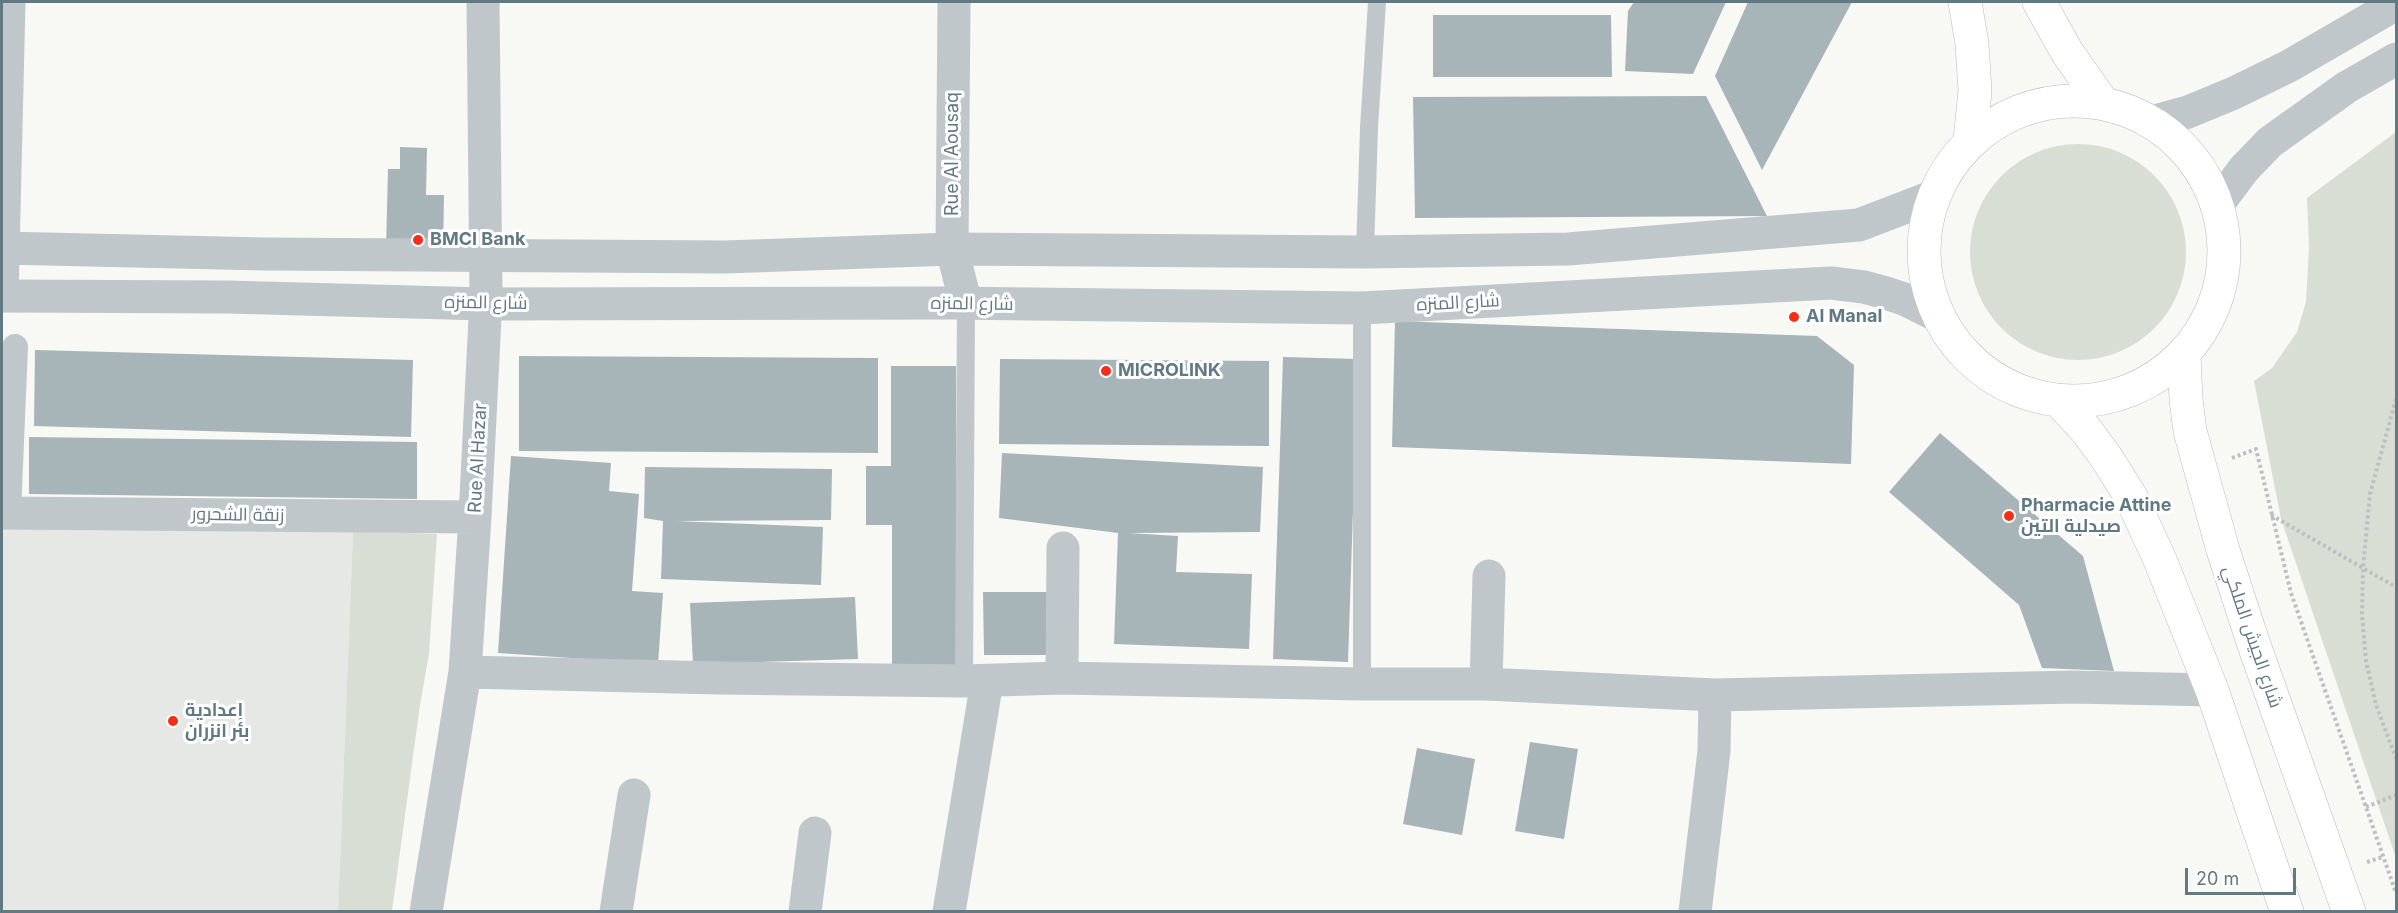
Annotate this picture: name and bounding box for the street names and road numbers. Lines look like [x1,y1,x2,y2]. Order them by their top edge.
street label: Rue Al Aousaq [942,92,964,216]
street label: شارع المنزه [1416,290,1500,316]
street label: شارع المنزه [444,291,528,315]
street label: شارع المنزه [930,292,1014,316]
street label: Rue Al Hazar [464,403,492,513]
street label: زنقة الشحرور [192,503,284,527]
street label: شارع الجيش الملكي [2218,563,2286,711]

